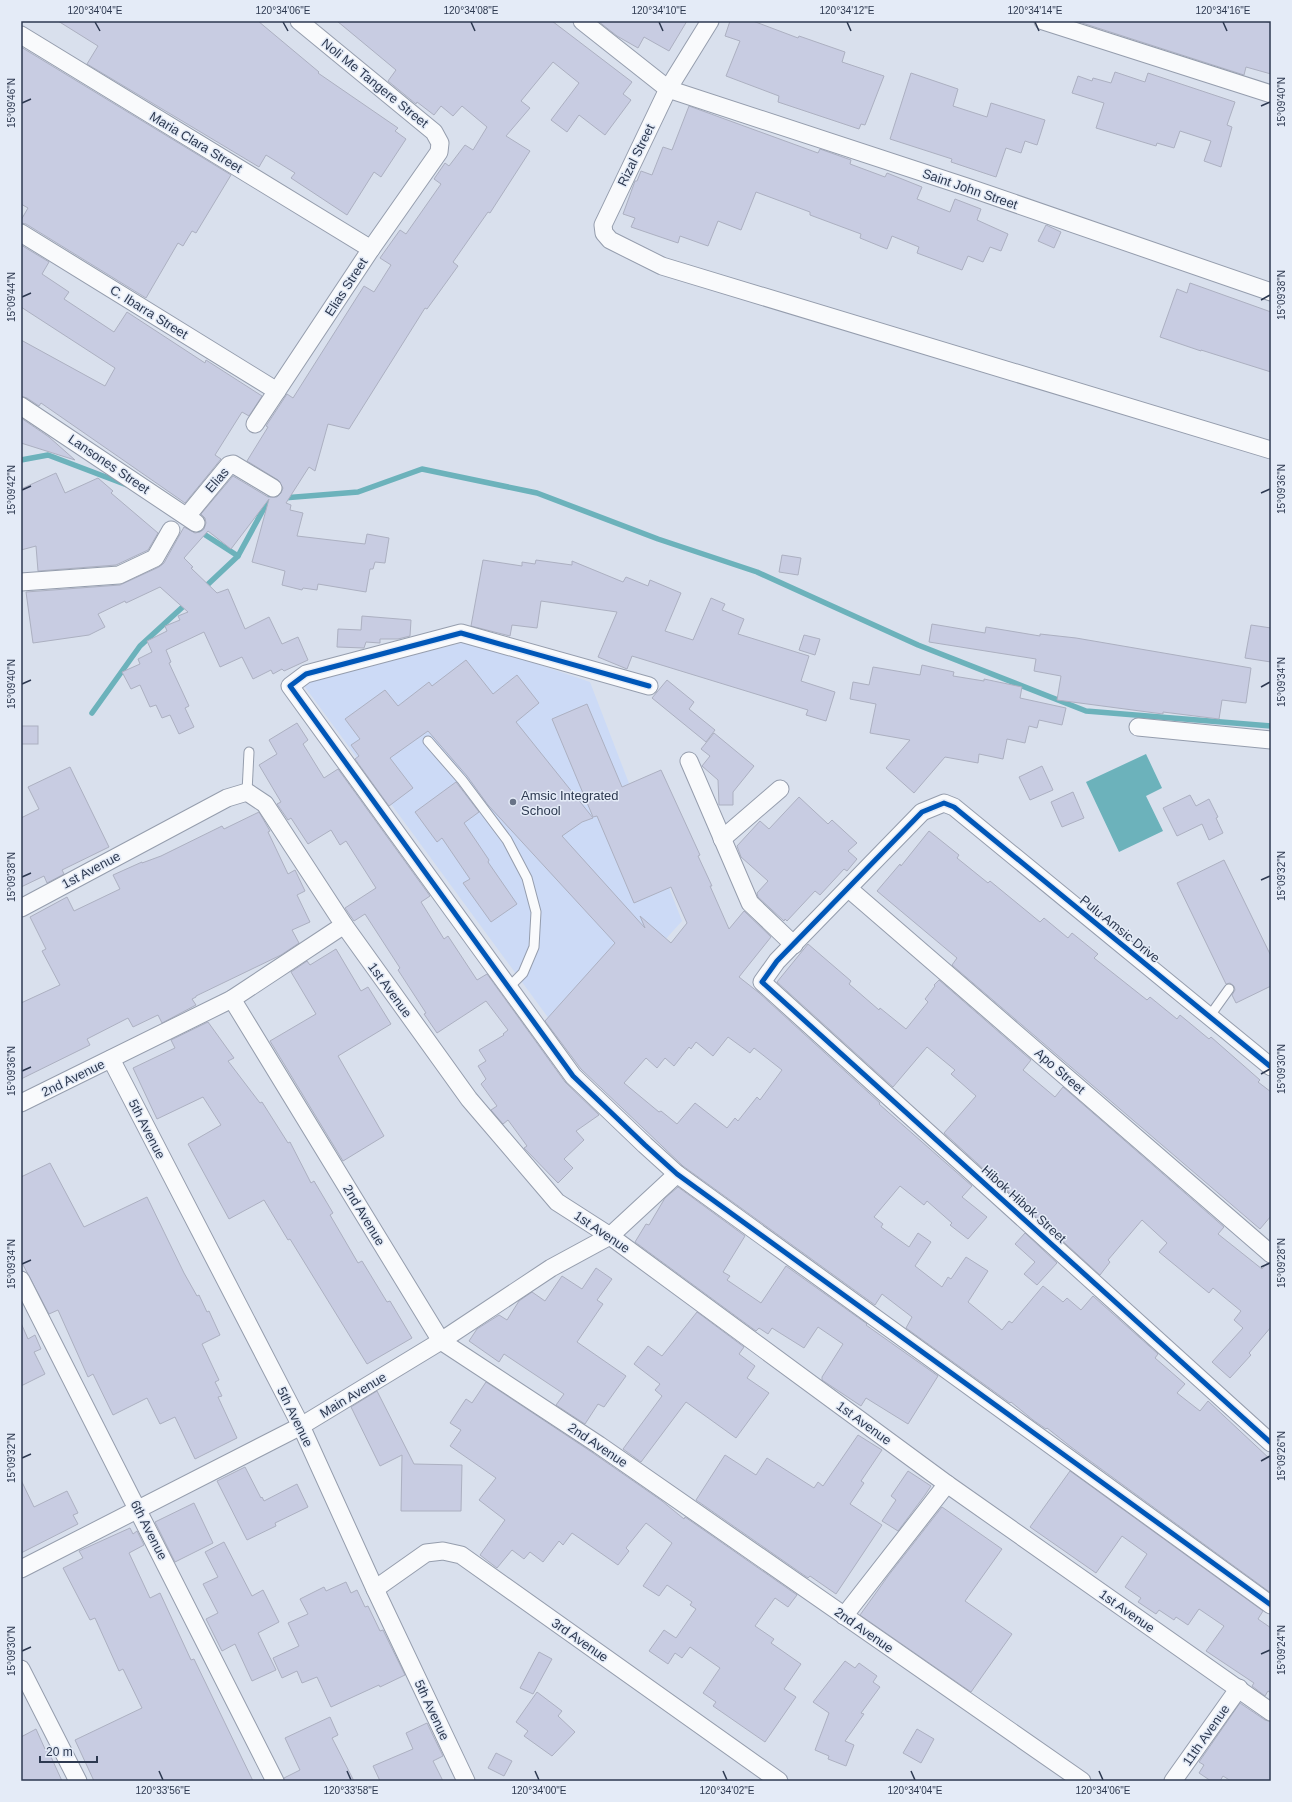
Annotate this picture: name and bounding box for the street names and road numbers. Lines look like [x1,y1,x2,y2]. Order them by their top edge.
street label: Noli Me Tangere Street [319,35,432,131]
street label: Maria Clara Street [147,108,245,176]
street label: Rizal Street [615,121,658,188]
street label: Saint John Street [920,166,1020,212]
street label: Elias Street [322,255,371,319]
street label: C. Ibarra Street [107,282,191,342]
street label: Lansones Street [66,431,153,497]
street label: Elias [202,464,232,496]
street label: 1st Avenue [59,848,123,892]
street label: Pulu Amsic Drive [1077,892,1163,966]
street label: 1st Avenue [365,960,415,1020]
street label: Apo Street [1032,1045,1088,1097]
street label: 2nd Avenue [39,1056,107,1100]
street label: 5th Avenue [126,1097,168,1161]
street label: Hibok Hibok Street [979,1162,1070,1246]
street label: 2nd Avenue [340,1182,388,1248]
street label: 1st Avenue [571,1208,633,1256]
street label: Main Avenue [317,1369,389,1421]
street label: 5th Avenue [274,1385,316,1449]
street label: 1st Avenue [834,1398,894,1448]
street label: 2nd Avenue [565,1420,631,1470]
street label: 6th Avenue [128,1498,170,1562]
street label: 1st Avenue [1096,1586,1158,1636]
street label: 2nd Avenue [832,1604,896,1656]
street label: 3rd Avenue [549,1615,611,1665]
street label: 5th Avenue [412,1677,452,1743]
street label: 11th Avenue [1179,1702,1233,1768]

